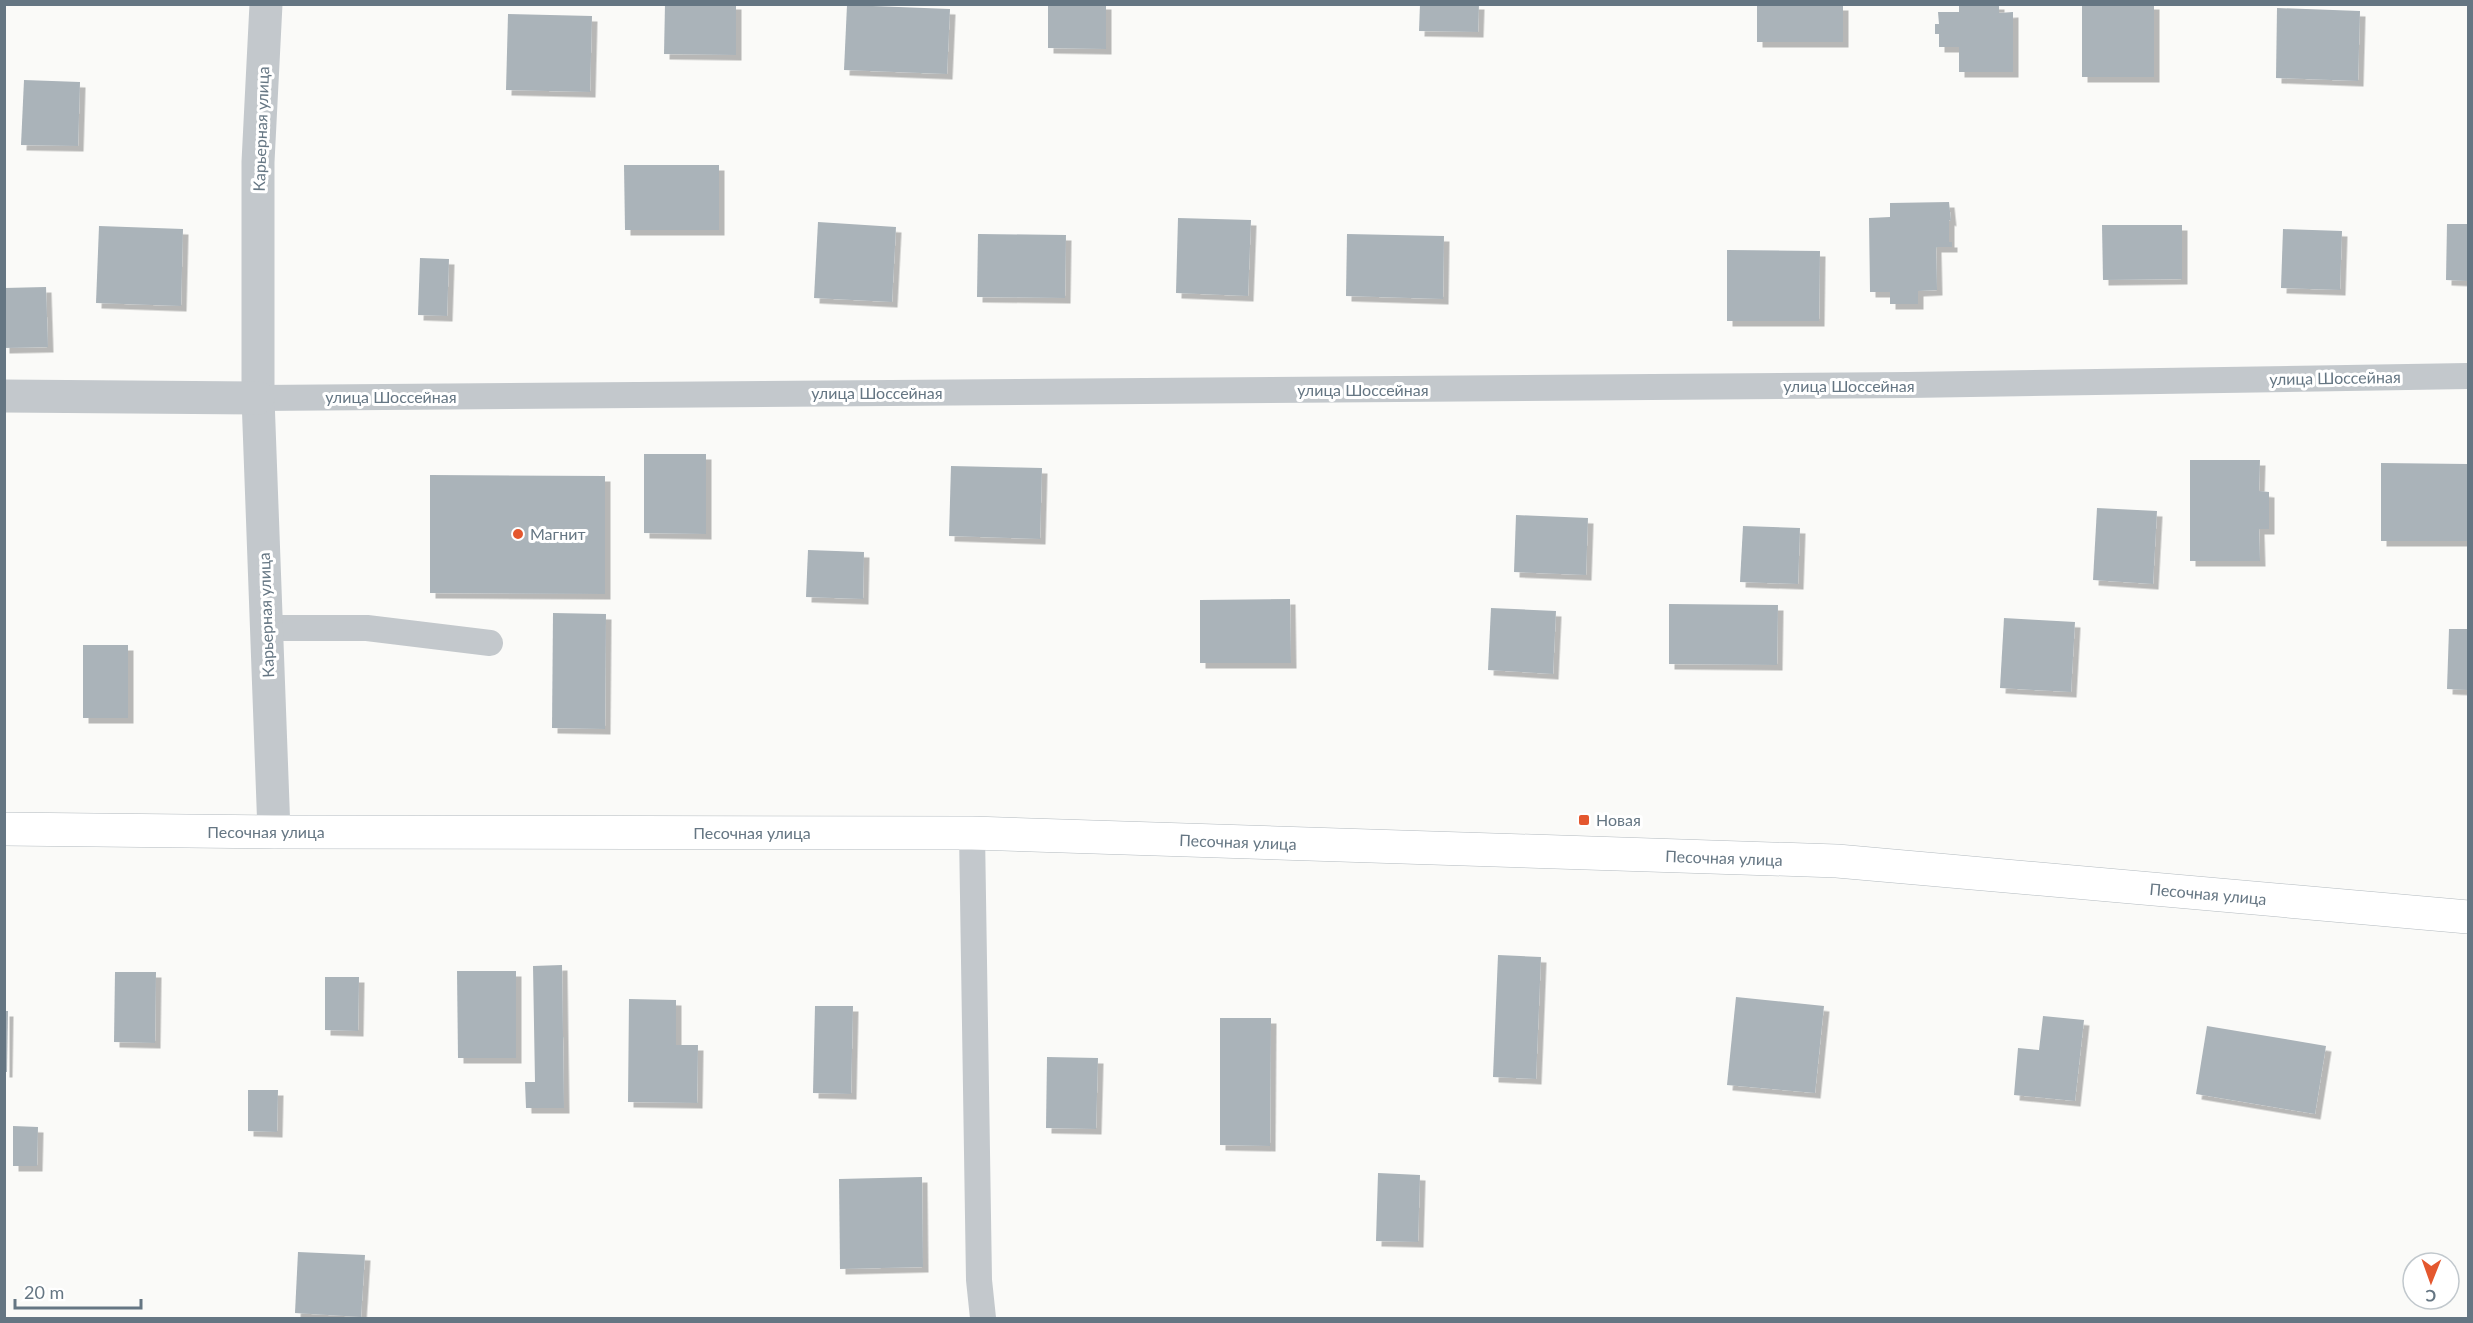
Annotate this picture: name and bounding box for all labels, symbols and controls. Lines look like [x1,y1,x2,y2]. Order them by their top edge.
street label: Карьерная улица [249,66,272,192]
street label: улица Шоссейная [2269,367,2401,388]
street label: улица Шоссейная [1783,376,1915,395]
street label: улица Шоссейная [1297,380,1429,399]
street label: улица Шоссейная [811,383,943,402]
street label: улица Шоссейная [325,387,457,406]
place label: Магнит [530,524,586,543]
marker: Магнит [511,527,525,541]
street label: Карьерная улица [254,552,277,678]
place label: Новая [1596,810,1641,829]
marker: Новая [1577,813,1591,827]
street label: Песочная улица [207,822,325,841]
street label: Песочная улица [693,823,811,842]
street label: Песочная улица [1179,830,1297,853]
street label: Песочная улица [1665,846,1783,869]
street label: Песочная улица [2149,879,2267,908]
north arrow [2401,1251,2461,1311]
scale bar [15,1272,141,1310]
text: 20 m [24,1281,64,1303]
text: С [2425,1287,2436,1306]

